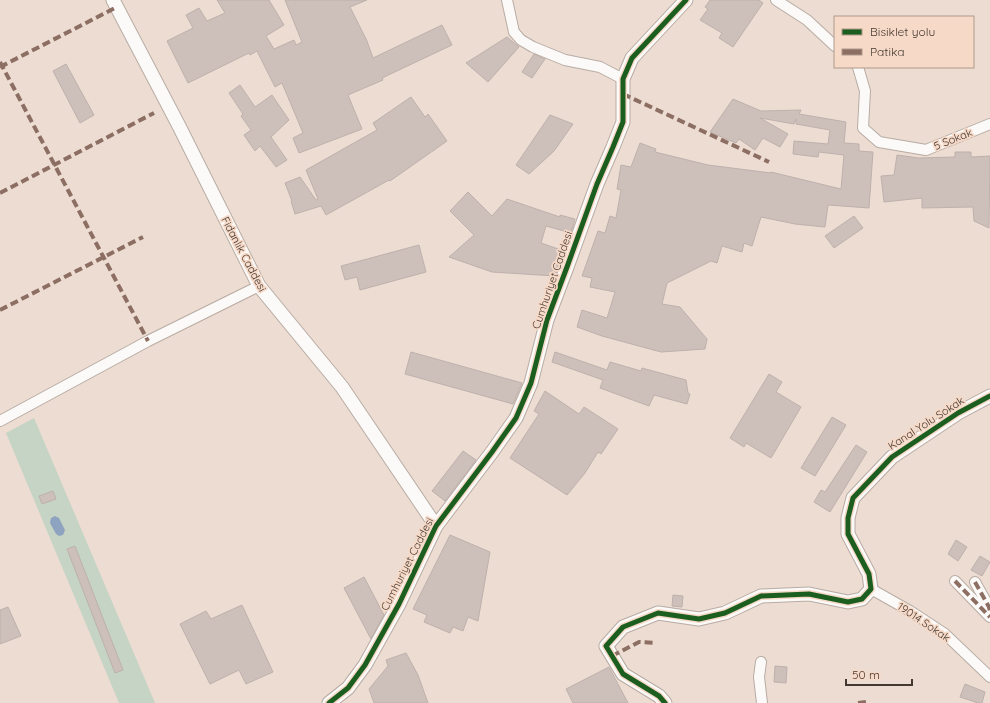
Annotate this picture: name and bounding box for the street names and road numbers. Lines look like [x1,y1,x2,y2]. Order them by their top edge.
street label: 5 Sokak [932,125,974,153]
street label: Fidanlık Caddesi [218,214,270,294]
street label: Cumhuriyet Caddesi [529,229,575,331]
street label: Kanal Yolu Sokak [885,393,967,453]
street label: Cumhuriyet Caddesi [377,515,437,613]
street label: 19014 Sokak [895,599,953,645]

